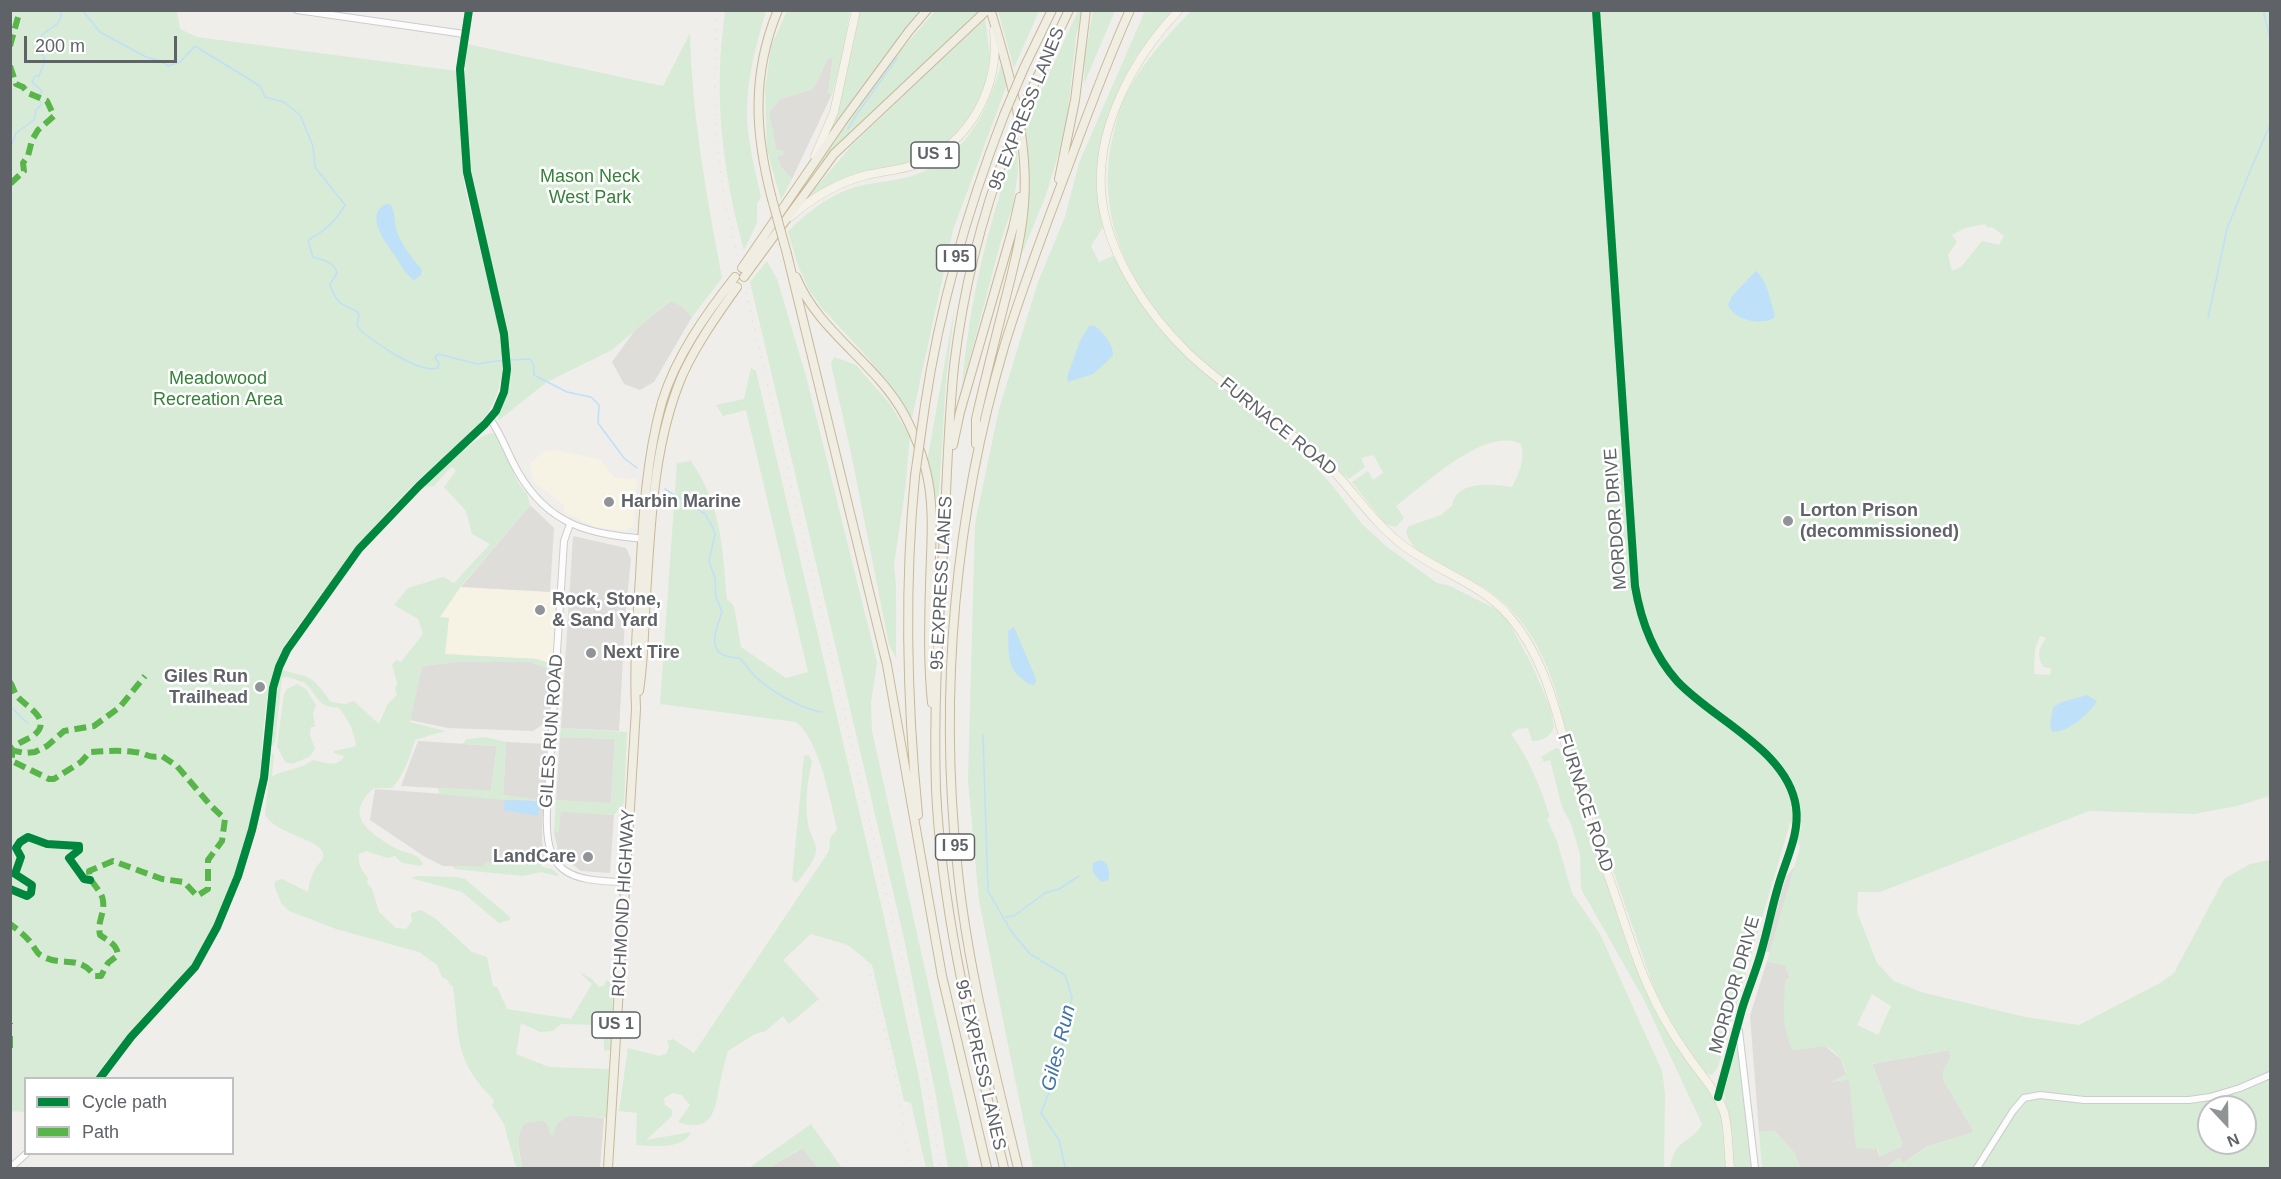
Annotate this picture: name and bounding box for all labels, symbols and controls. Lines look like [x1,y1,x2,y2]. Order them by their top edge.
scale bar [27,24,180,62]
street label: 95 EXPRESS LANES [984,24,1070,194]
text: 200 m [35,36,85,56]
road number: US 1 [911,142,959,168]
park label: Mason Neck West Park [540,166,640,208]
road number: I 95 [936,245,976,271]
park label: Meadowood Recreation Area [153,368,283,410]
street label: FURNACE ROAD [1215,373,1341,481]
street label: MORDOR DRIVE [1600,447,1632,591]
place label: Harbin Marine [621,491,741,513]
marker: Harbin Marine [602,495,616,509]
street label: 95 EXPRESS LANES [927,496,957,670]
place label: Lorton Prison (decommissioned) [1800,500,1959,542]
marker: Lorton Prison (decommissioned) [1781,514,1795,528]
place label: Rock, Stone, & Sand Yard [552,589,661,632]
marker: Rock, Stone, & Sand Yard [533,603,547,617]
place label: Next Tire [603,642,680,664]
marker: Next Tire [584,646,598,660]
street label: GILES RUN ROAD [536,653,568,809]
place label: Giles Run Trailhead [164,666,248,708]
marker: Giles Run Trailhead [253,680,267,694]
street label: FURNACE ROAD [1552,731,1618,875]
street label: RICHMOND HIGHWAY [608,809,640,997]
road number: I 95 [936,834,974,860]
place label: LandCare [493,846,576,868]
marker: LandCare [581,850,595,864]
street label: MORDOR DRIVE [1705,914,1765,1056]
street label: 95 EXPRESS LANES [950,978,1010,1152]
water label: Giles Run [1037,1002,1081,1094]
road number: US 1 [592,1012,640,1038]
legend [24,1077,234,1155]
text: Cycle path [82,1092,167,1112]
north arrow [2197,1095,2257,1155]
text: Path [82,1122,119,1142]
text: N [2225,1130,2242,1150]

